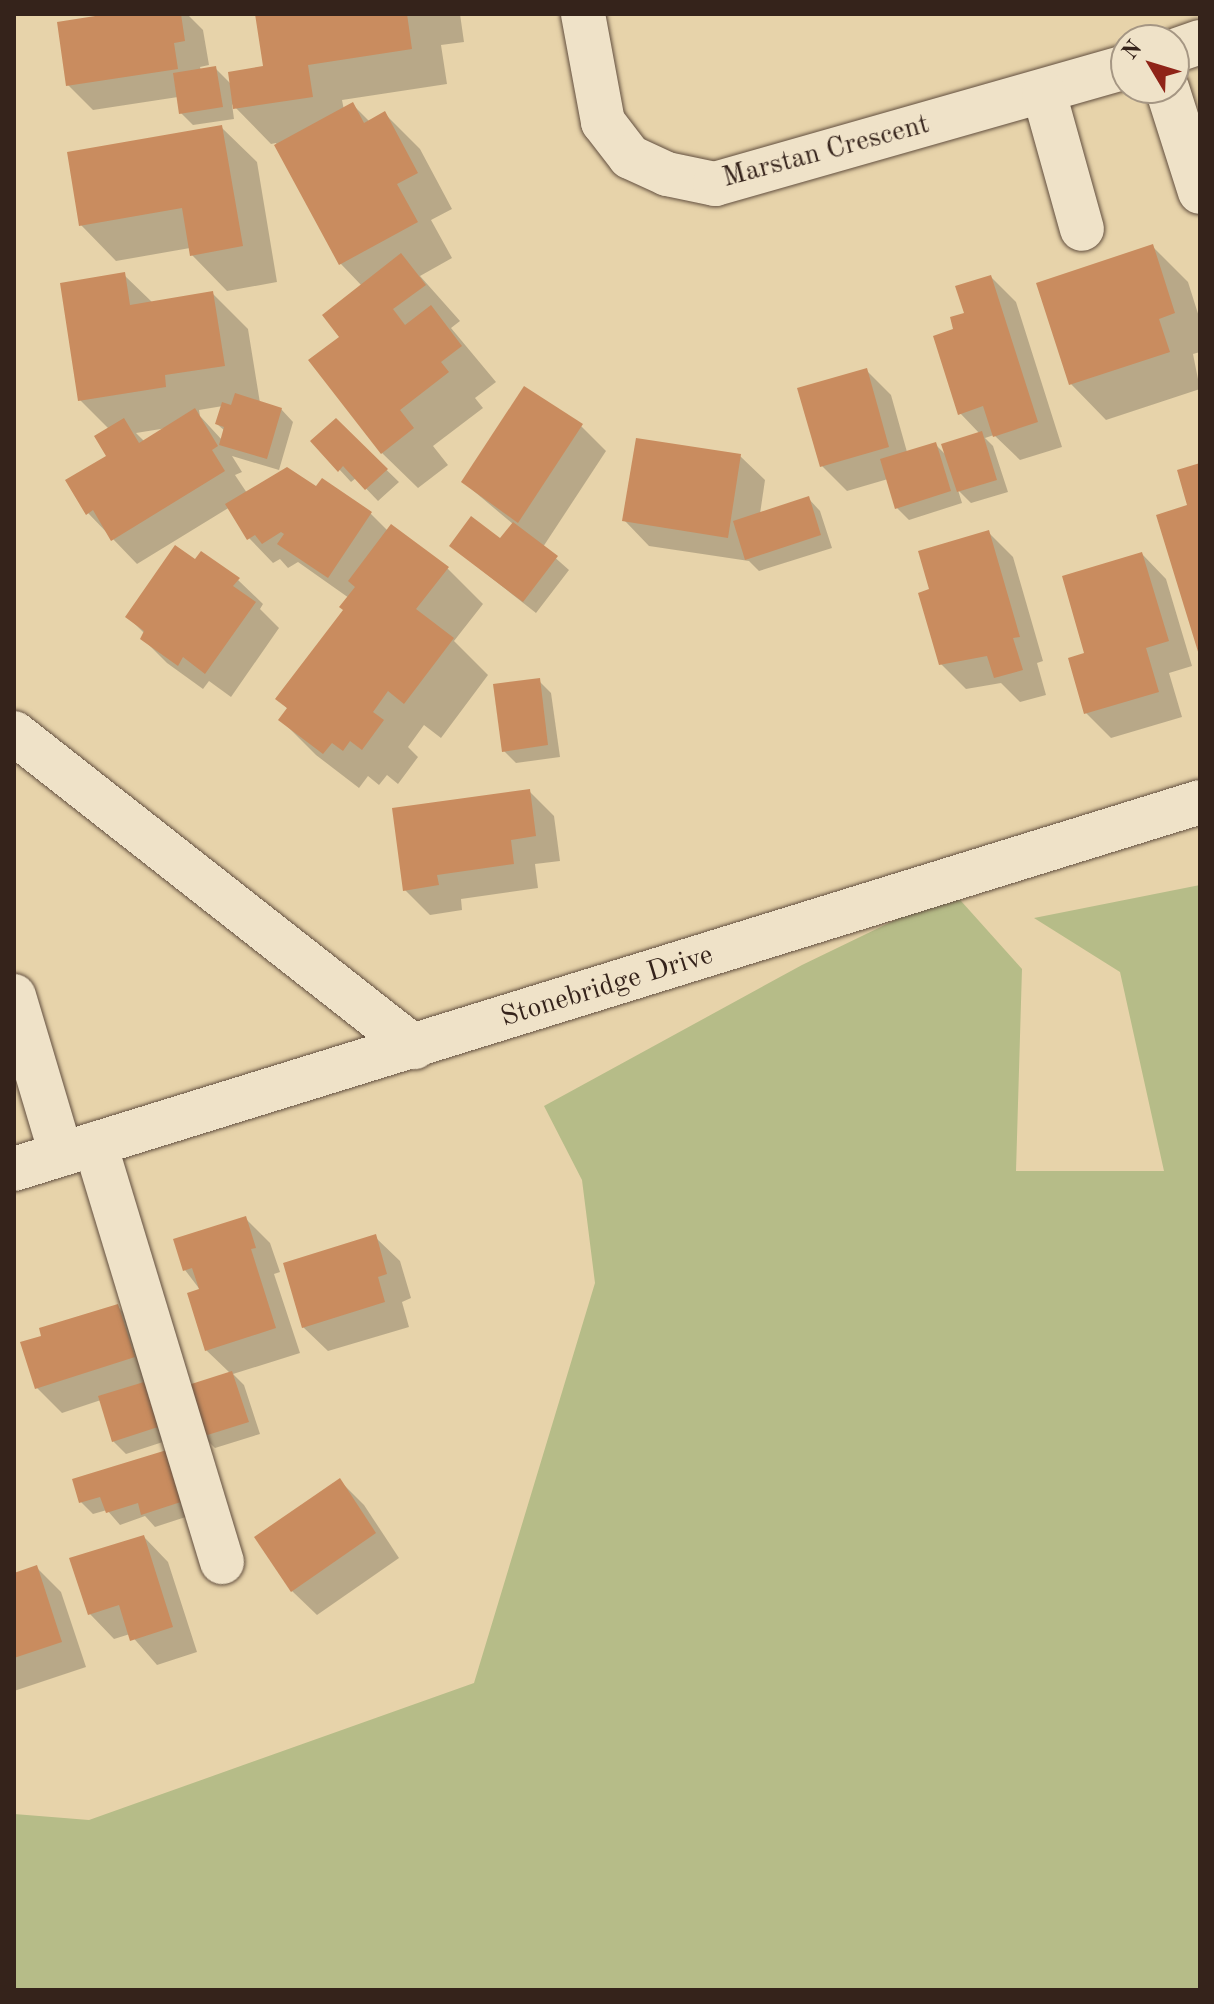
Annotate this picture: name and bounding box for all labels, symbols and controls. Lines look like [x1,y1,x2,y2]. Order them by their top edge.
north arrow [1110,24,1190,104]
text: N [1119,37,1147,64]
street label: Marstan Crescent [719,108,933,196]
street label: Stonebridge Drive [497,939,717,1035]

